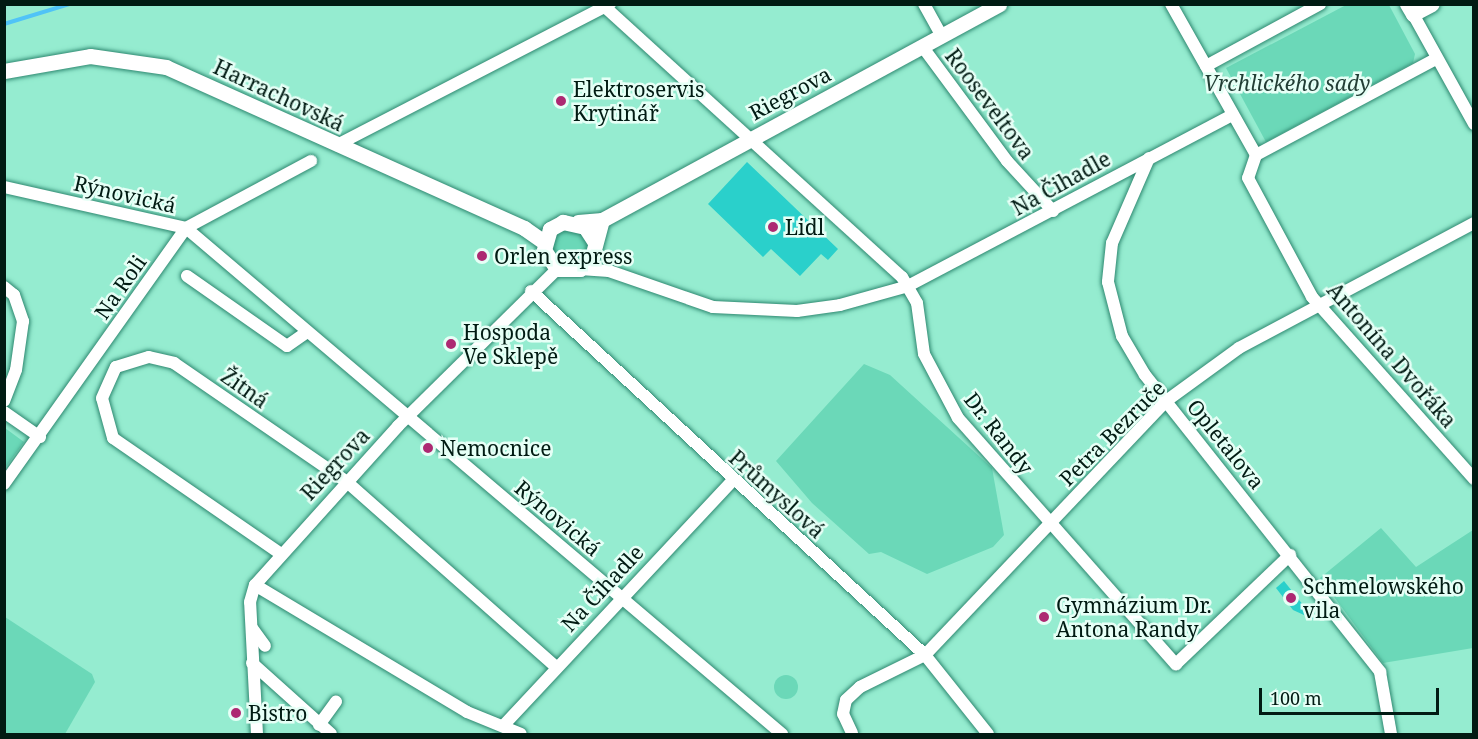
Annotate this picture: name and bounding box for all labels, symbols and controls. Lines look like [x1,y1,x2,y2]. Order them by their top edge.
street label: Rooseveltova [940,44,1040,164]
street label: Harrachovská [210,54,348,136]
street label: Riegrova [745,61,835,125]
park label: Vrchlického sady [1204,70,1370,96]
place label: Elektroservis Krytinář [573,76,704,126]
marker: Elektroservis Krytinář [554,94,568,108]
street label: Na Čihadle [1007,146,1115,220]
street label: Rýnovická [71,170,179,218]
place label: Lidl [785,214,824,240]
marker: Lidl [766,220,780,234]
place label: Orlen express [494,243,633,269]
marker: Orlen express [475,249,489,263]
street label: Na Roli [89,250,151,324]
street label: Antonína Dvořáka [1322,277,1462,433]
place label: Hospoda Ve Sklepě [463,319,558,369]
marker: Hospoda Ve Sklepě [444,337,458,351]
street label: Žitná [217,363,273,413]
street label: Petra Bezruče [1054,375,1170,491]
street label: Dr. Randy [959,387,1039,479]
street label: Opletalova [1182,394,1270,494]
street label: Riegrova [295,423,375,505]
place label: Nemocnice [440,435,551,461]
marker: Nemocnice [421,441,435,455]
street label: Průmyslová [724,445,830,543]
street label: Rýnovická [510,475,606,561]
street label: Na Čihadle [556,540,648,636]
place label: Schmelowského vila [1303,573,1464,623]
marker: Schmelowského vila [1284,591,1298,605]
place label: Gymnázium Dr. Antona Randy [1056,592,1212,642]
marker: Gymnázium Dr. Antona Randy [1037,610,1051,624]
scale bar [1262,676,1442,714]
text: 100 m [1270,686,1322,710]
place label: Bistro [248,700,307,726]
marker: Bistro [229,706,243,720]

